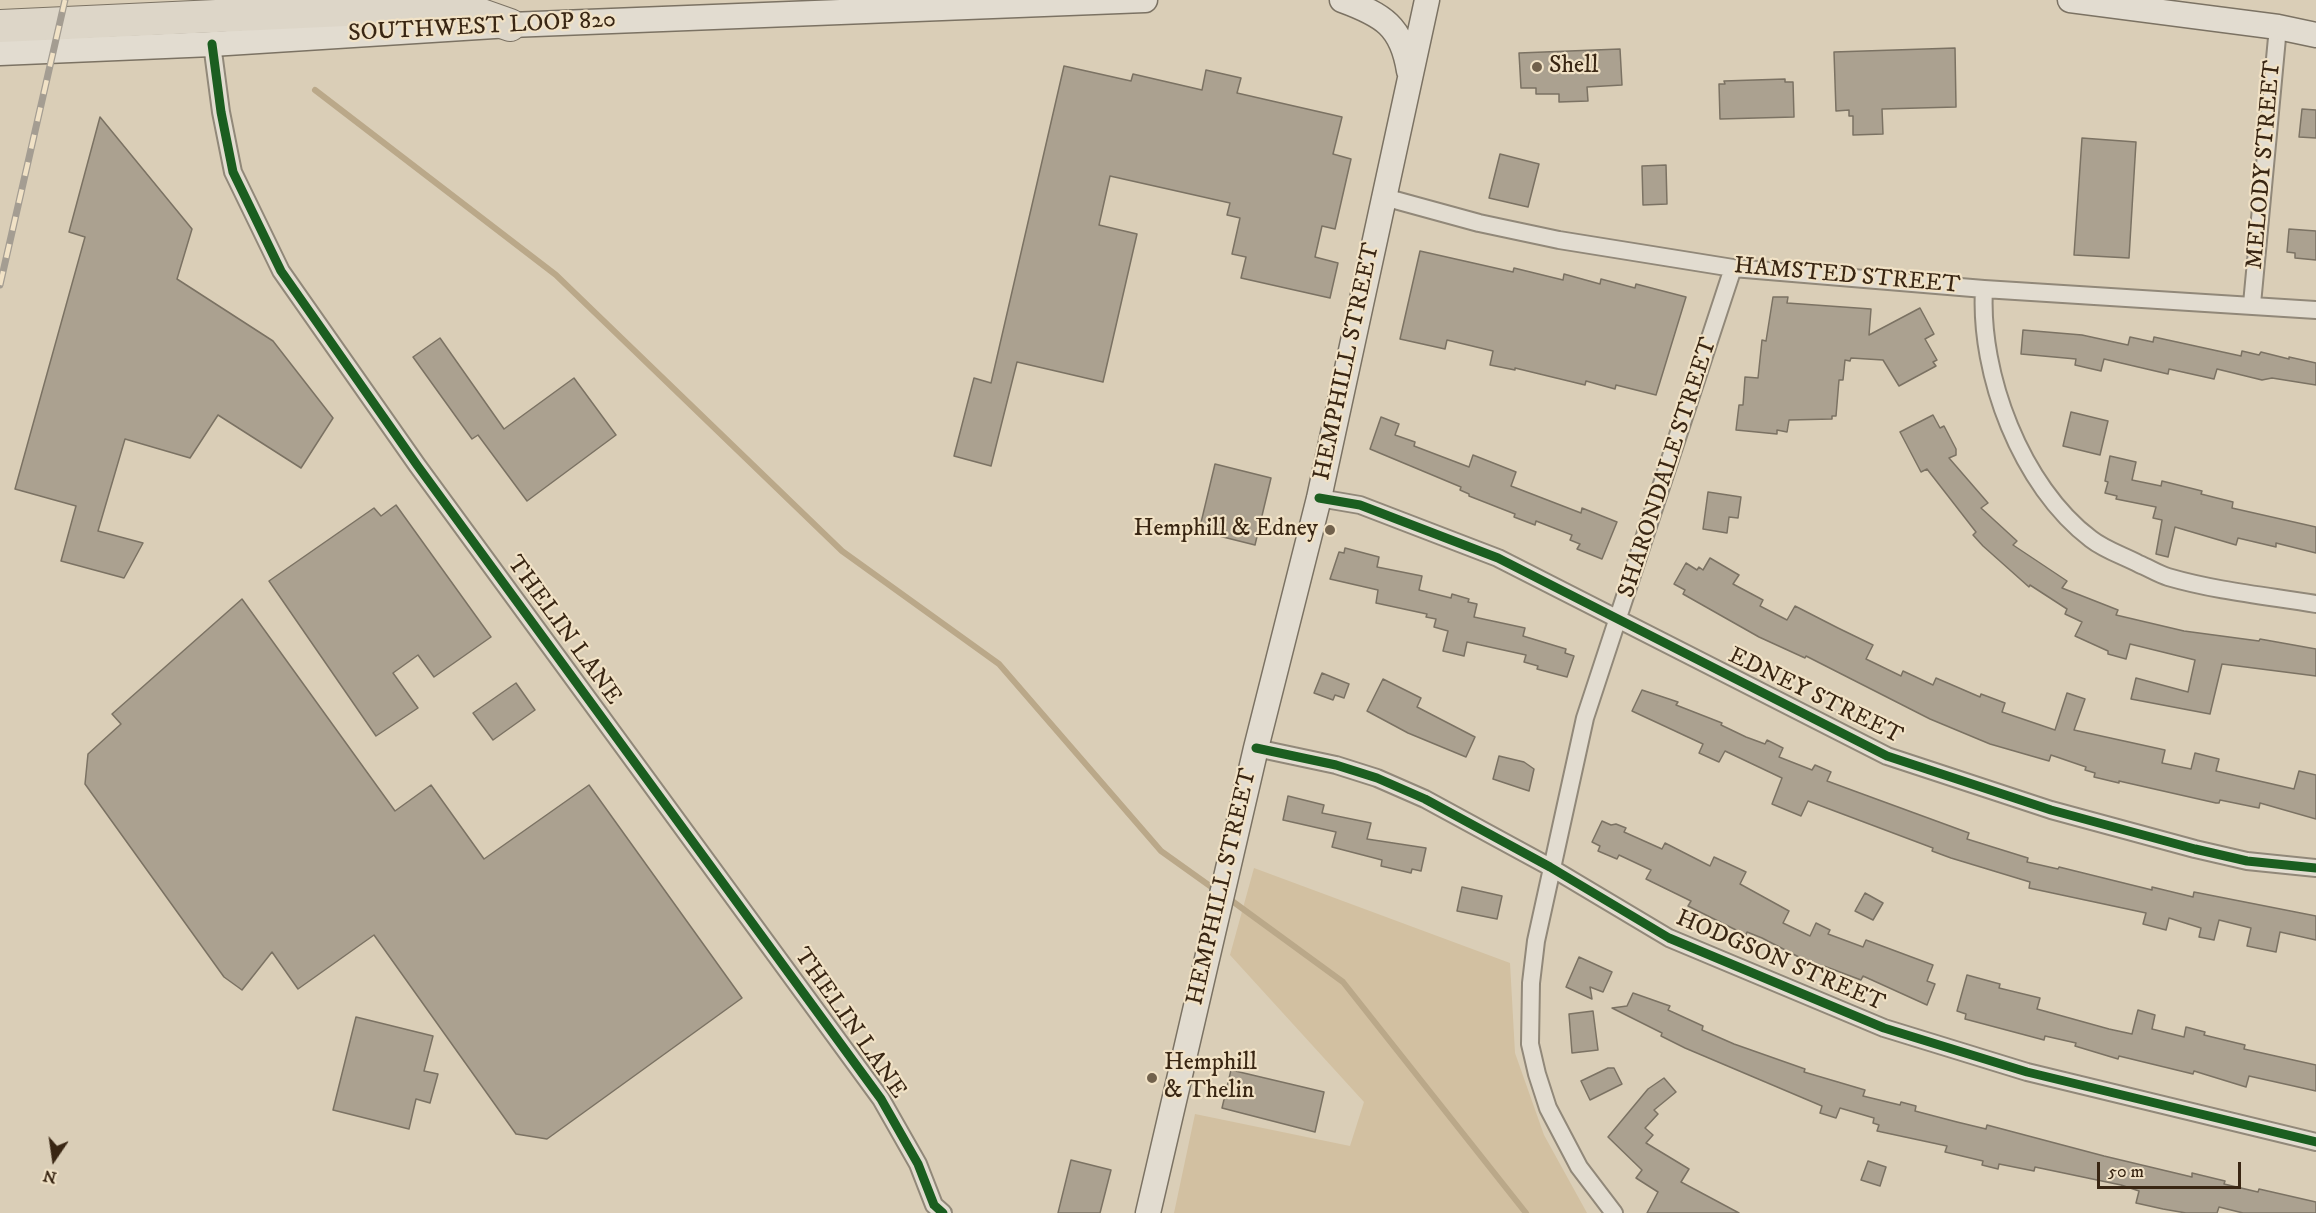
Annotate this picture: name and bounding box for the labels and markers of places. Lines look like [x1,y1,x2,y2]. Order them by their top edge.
place label: Shell [1549,53,1598,81]
marker: Shell [1530,60,1544,74]
place label: Hemphill & Edney [1134,516,1318,544]
marker: Hemphill & Edney [1323,523,1337,537]
place label: Hemphill & Thelin [1164,1050,1257,1106]
marker: Hemphill & Thelin [1145,1071,1159,1085]

